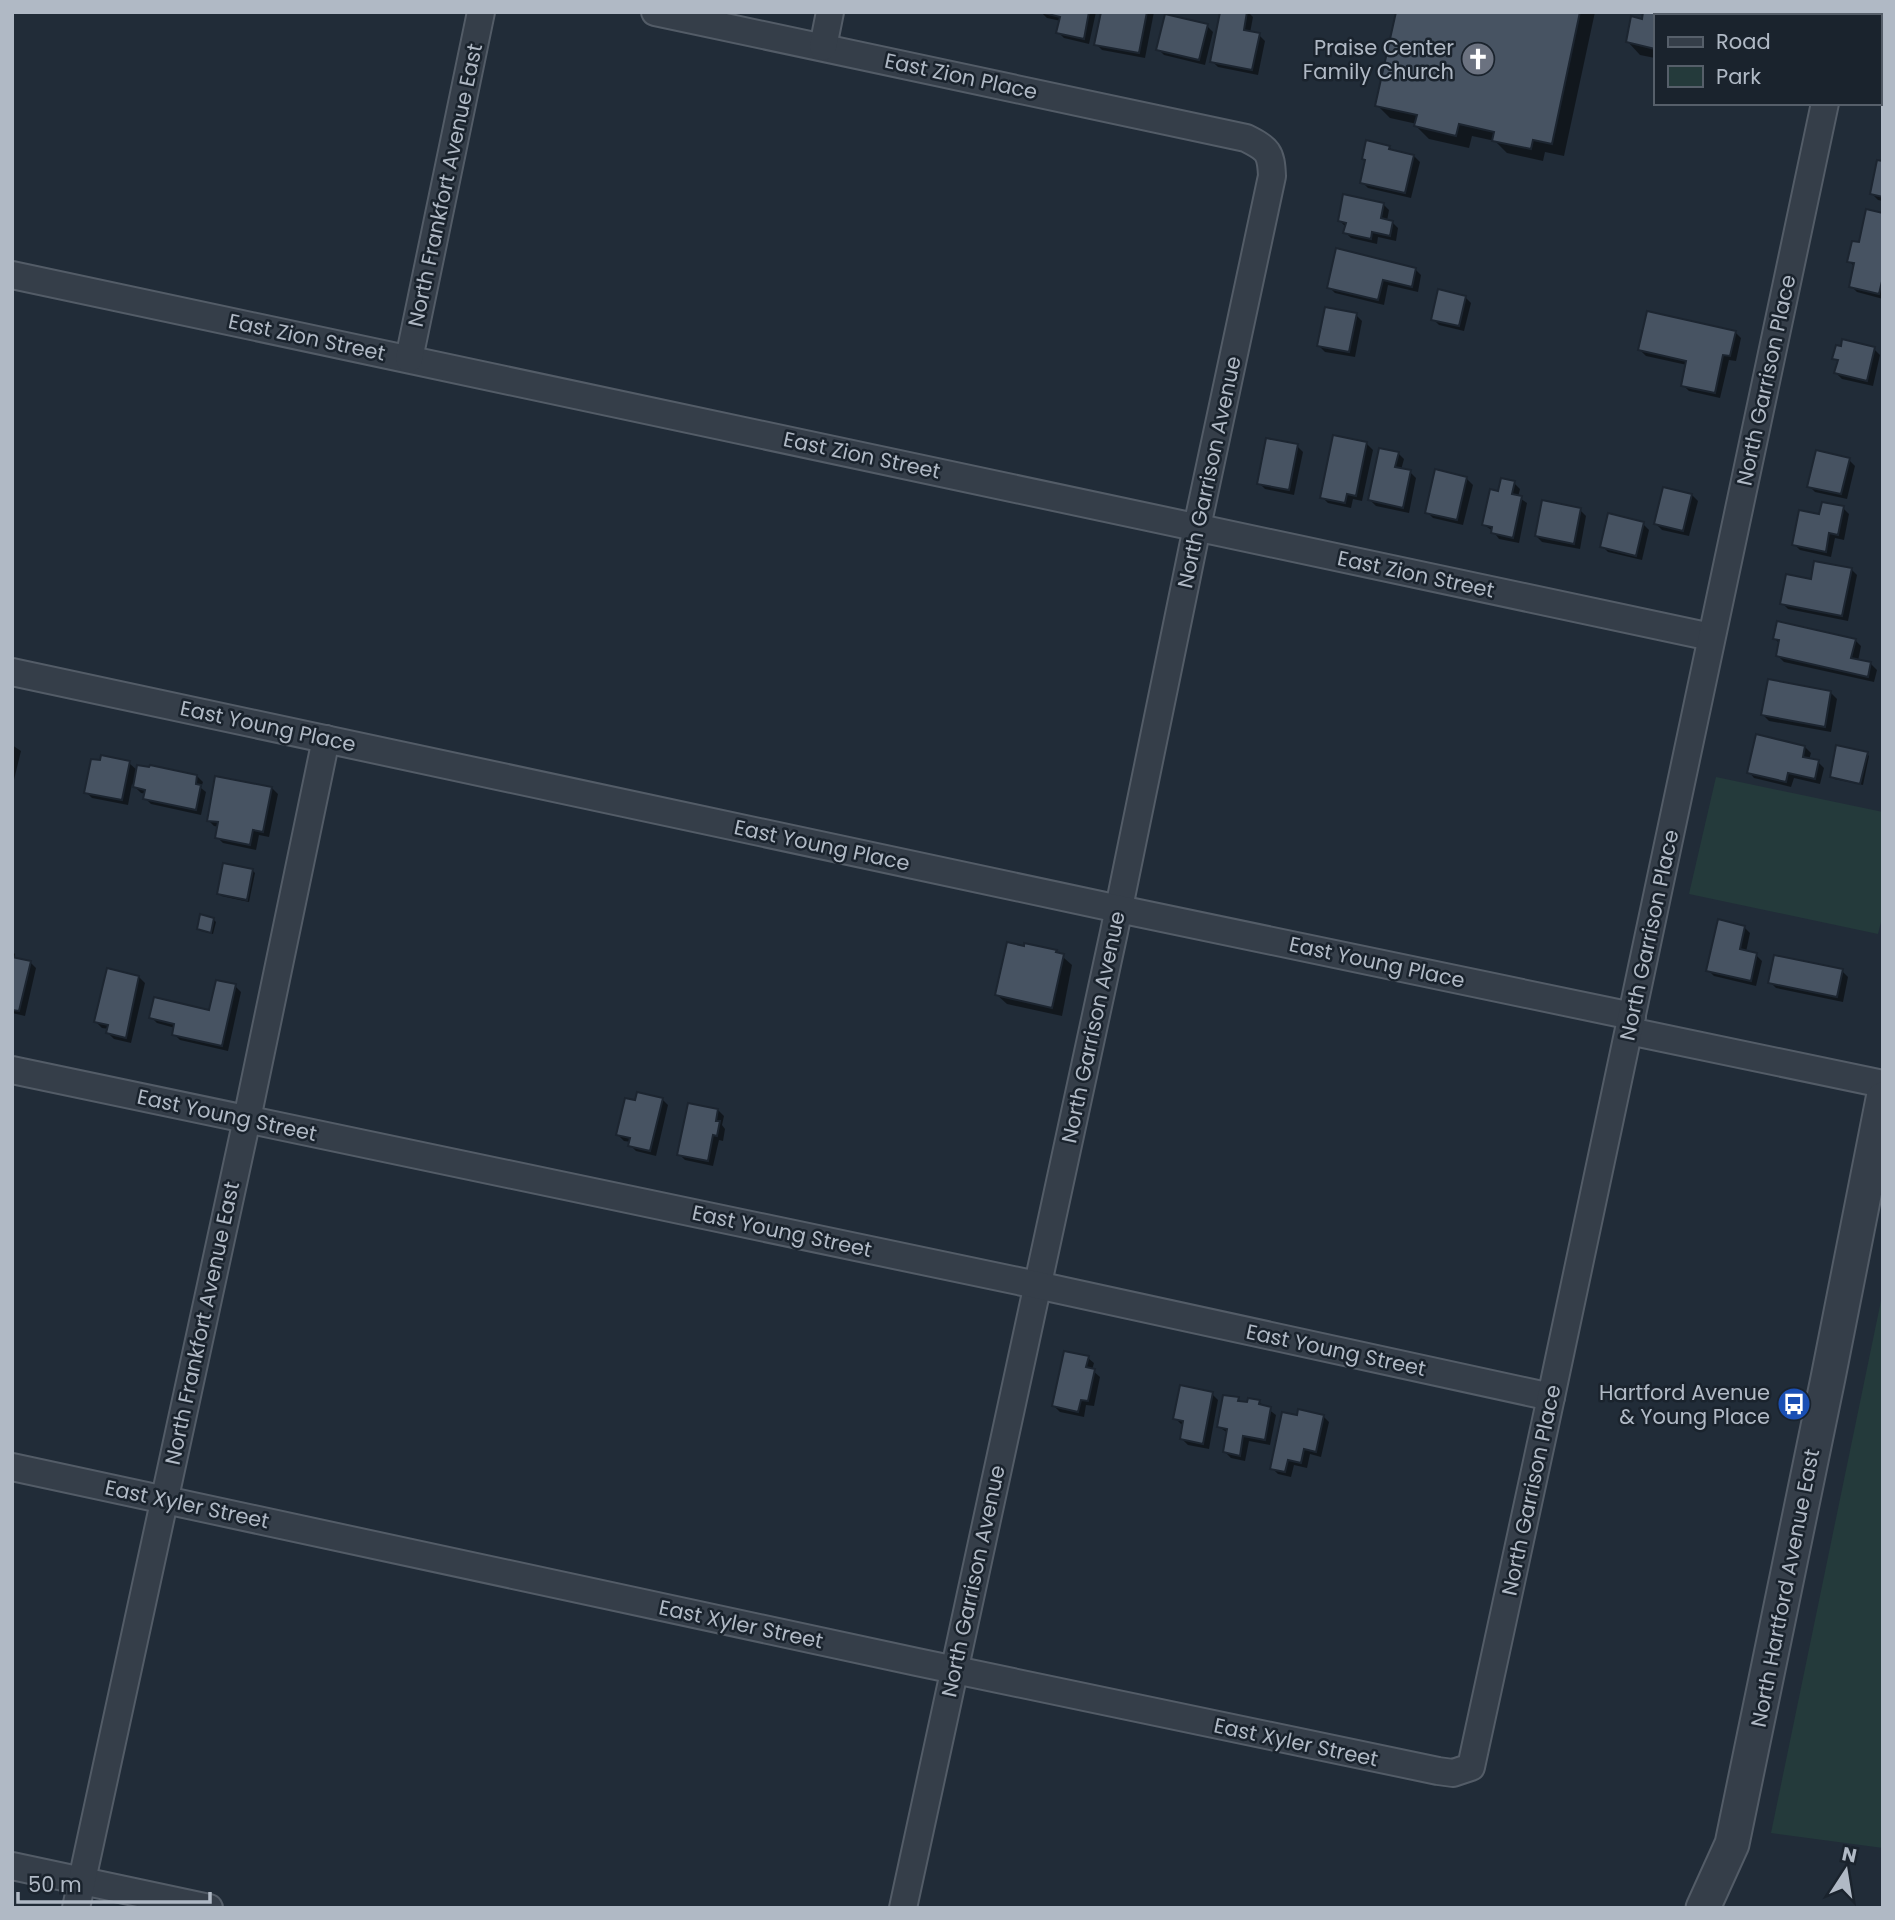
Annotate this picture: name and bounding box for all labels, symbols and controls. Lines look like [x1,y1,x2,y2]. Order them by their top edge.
legend [1654,14,1881,105]
text: Road [1716,27,1771,56]
place label: Praise Center Family Church [1303,33,1454,86]
church icon: Praise Center Family Church [1459,40,1497,78]
street label: North Frankfort Avenue East [401,41,489,329]
street label: East Zion Place [882,46,1040,106]
text: Park [1716,62,1761,91]
street label: North Garrison Place [1729,272,1803,488]
street label: East Zion Street [226,306,388,368]
street label: North Garrison Avenue [1170,353,1248,591]
street label: East Zion Street [781,424,943,486]
street label: East Zion Street [1335,543,1497,605]
street label: East Young Place [178,693,358,759]
street label: East Young Place [732,812,912,878]
street label: North Garrison Place [1612,827,1686,1043]
street label: North Garrison Avenue [1054,908,1132,1146]
street label: East Young Place [1287,929,1467,995]
street label: East Young Street [134,1082,320,1148]
street label: North Frankfort Avenue East [158,1179,246,1467]
street label: East Young Street [689,1198,875,1264]
street label: East Young Street [1243,1317,1429,1383]
place label: Hartford Avenue & Young Place [1599,1378,1770,1431]
street label: North Garrison Place [1494,1382,1568,1598]
bus stop icon: Hartford Avenue & Young Place [1775,1385,1813,1423]
street label: North Hartford Avenue East [1744,1446,1826,1730]
street label: North Garrison Avenue [934,1462,1012,1700]
street label: East Xyler Street [102,1472,272,1536]
street label: East Xyler Street [656,1592,826,1656]
street label: East Xyler Street [1211,1710,1381,1774]
north arrow [1811,1836,1881,1906]
text: N [1840,1840,1859,1870]
scale bar [18,1860,210,1904]
text: 50 m [28,1870,82,1899]

